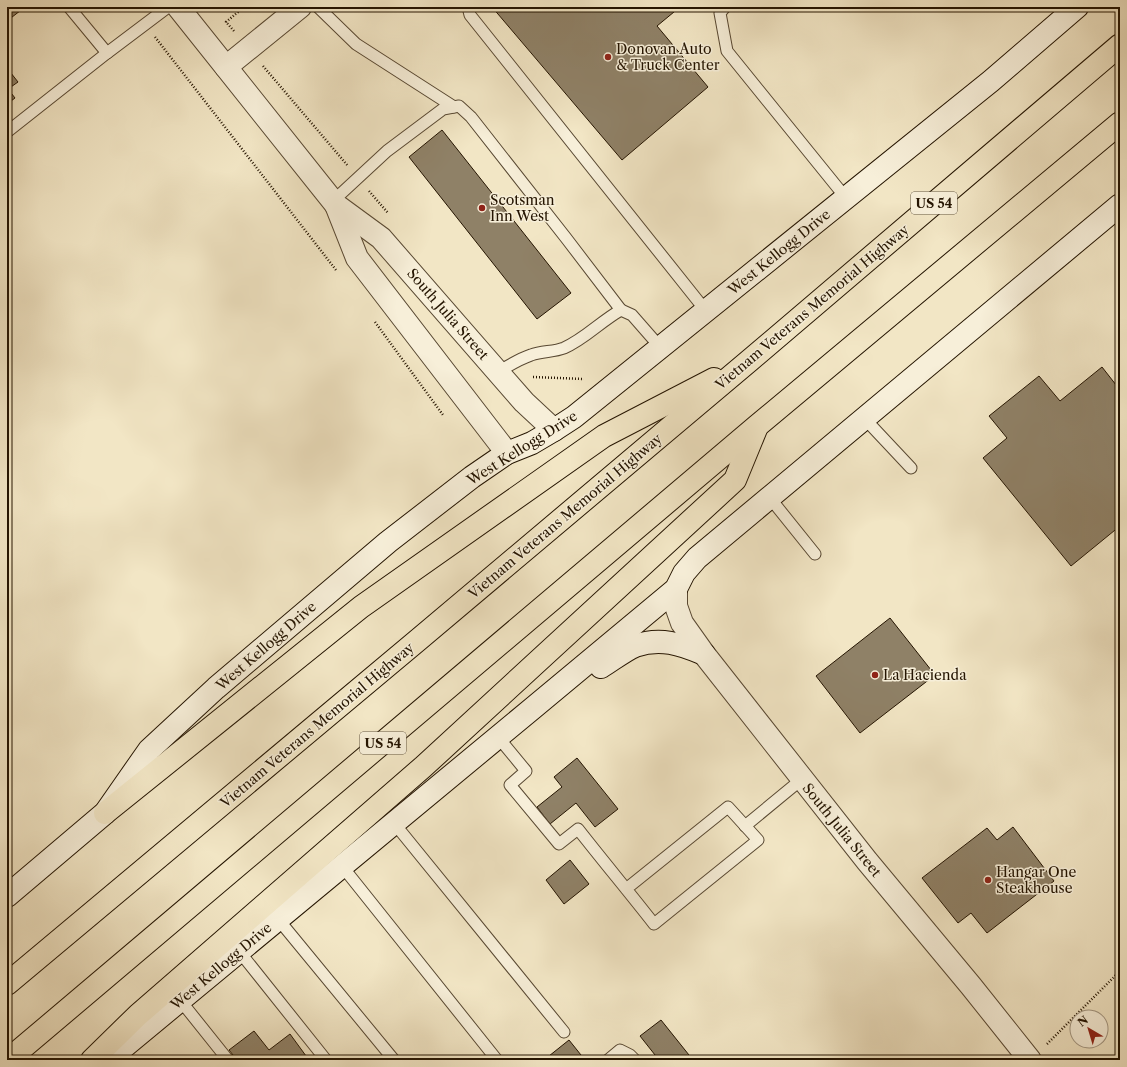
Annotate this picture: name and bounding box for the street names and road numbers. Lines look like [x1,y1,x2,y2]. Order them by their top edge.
road number: US 54 [911,192,957,214]
street label: West Kellogg Drive [723,205,834,300]
street label: Vietnam Veterans Memorial Highway [711,220,913,394]
street label: South Julia Street [403,264,493,364]
street label: West Kellogg Drive [463,407,581,490]
street label: Vietnam Veterans Memorial Highway [464,429,666,603]
street label: West Kellogg Drive [211,598,320,695]
street label: Vietnam Veterans Memorial Highway [216,638,418,812]
road number: US 54 [360,732,406,754]
street label: South Julia Street [799,779,885,881]
street label: West Kellogg Drive [166,918,275,1014]

